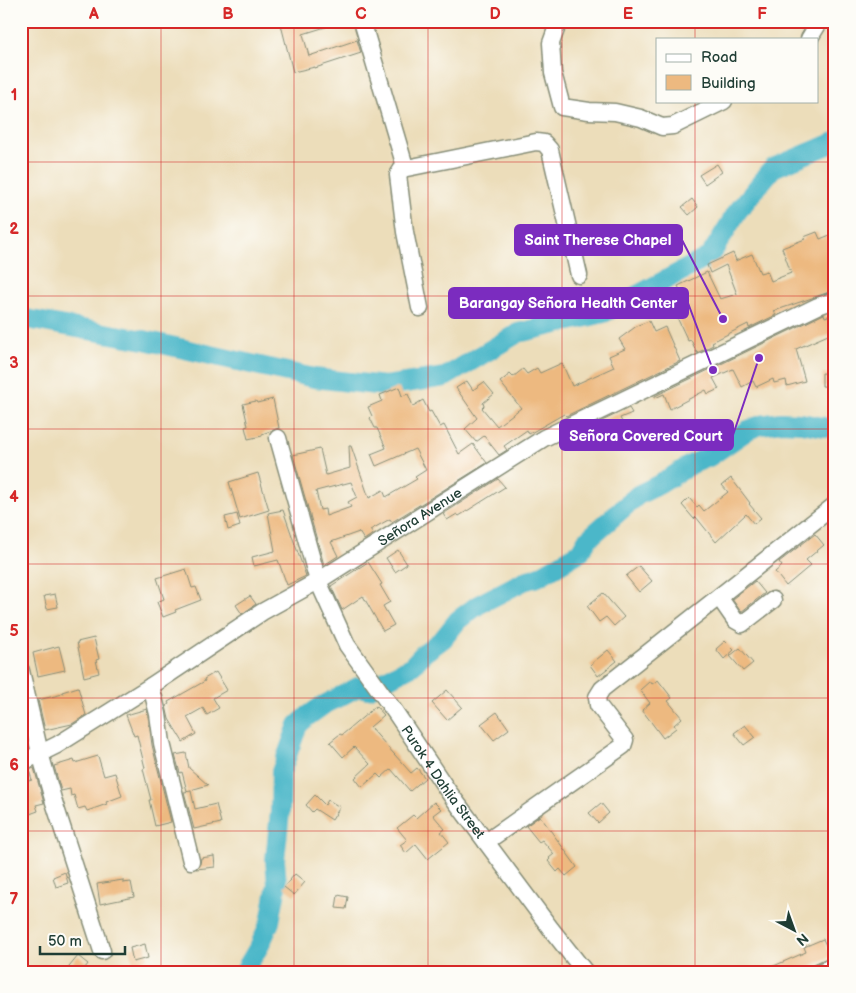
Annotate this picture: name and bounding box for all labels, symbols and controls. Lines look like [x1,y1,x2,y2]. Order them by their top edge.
text: A [88,5,99,24]
text: B [222,5,234,24]
text: C [355,5,367,24]
text: D [489,5,501,24]
text: E [623,5,633,24]
text: F [757,5,767,24]
legend [656,38,818,102]
text: Road [701,48,737,67]
text: Building [701,74,756,93]
text: 1 [11,86,17,105]
text: 2 [9,220,19,239]
callout: Saint Therese Chapel [515,225,682,255]
text: Saint Therese Chapel [525,231,671,250]
callout: Barangay Señora Health Center [449,288,688,318]
text: Barangay Señora Health Center [459,294,678,313]
text: 3 [9,354,19,373]
callout: Señora Covered Court [560,420,733,450]
text: Señora Covered Court [569,427,723,446]
street label: Señora Avenue [375,484,465,550]
text: 4 [9,488,19,507]
text: 5 [9,622,19,641]
street label: Purok 4 Dahlia Street [397,722,489,843]
text: 6 [9,756,19,775]
text: 7 [10,890,19,909]
north arrow [768,906,818,956]
scale bar [40,923,125,955]
text: N [793,930,812,949]
text: 50 m [48,932,82,951]

